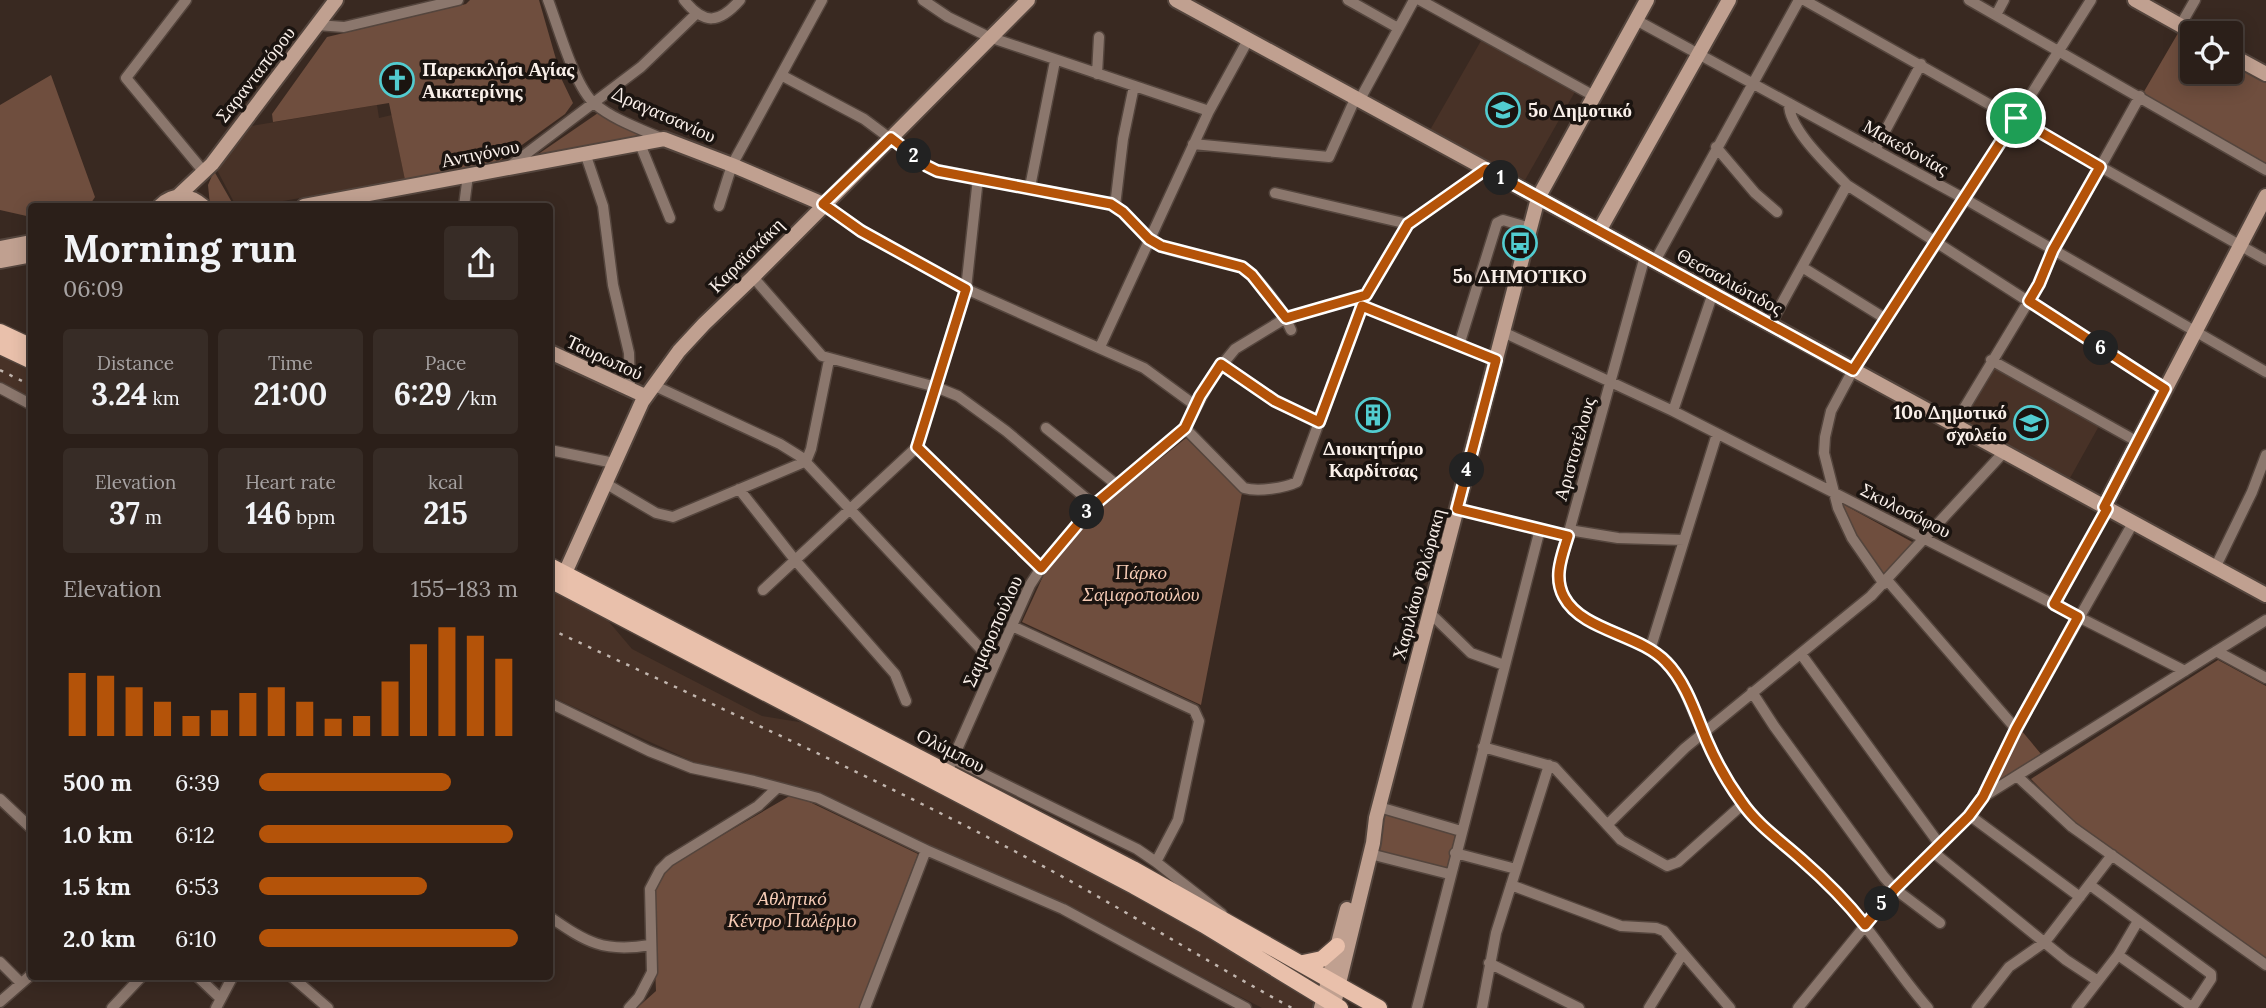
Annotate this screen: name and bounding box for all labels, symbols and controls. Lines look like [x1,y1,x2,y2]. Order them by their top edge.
street label: Σαρανταπόρου [210,21,300,127]
map controls [2180,21,2243,84]
button: locate [2180,21,2243,84]
place label: Παρεκκλήσι Αγίας Αικατερίνης [422,57,575,103]
church icon: Παρεκκλήσι Αγίας Αικατερίνης [378,61,416,99]
street label: Δραγατσανίου [608,80,720,148]
pin [1986,88,2046,148]
school or university icon: 5ο Δημοτικό [1484,91,1522,129]
place label: 5ο Δημοτικό [1528,98,1632,122]
icon: arrive [1997,99,2035,137]
street label: Μακεδονίας [1859,114,1953,181]
street label: Αντιγόνου [439,134,521,172]
pin: 2 [897,138,932,174]
text: 2 [908,143,919,167]
pin: 1 [1484,160,1518,196]
text: 1 [1497,165,1504,189]
street label: Καραϊσκάκη [703,212,789,298]
text: Morning run [63,224,297,272]
bus stop icon: 5ο ΔΗΜΟΤΙΚΟ [1501,224,1539,262]
button: share [444,226,518,300]
street label: Θεσσαλιώτιδος [1673,242,1788,320]
place label: 5ο ΔΗΜΟΤΙΚΟ [1453,264,1587,288]
text: 06:09 [63,274,124,303]
street label: Ταυρωπού [563,329,647,385]
pin: 6 [2084,330,2118,366]
text: 6 [2095,335,2106,359]
text: Distance [97,351,174,375]
text: Time [268,351,313,375]
text: Pace [425,351,466,375]
text: 3.24 [91,375,148,413]
text: 21:00 [254,375,327,413]
text: 6:29 [394,375,452,413]
text: km [148,386,180,410]
text: /km [452,386,497,410]
street label: Αριστοτέλους [1548,394,1600,504]
building icon: Διοικητήριο Καρδίτσας [1354,396,1392,434]
place label: 10ο Δημοτικό σχολείο [1893,400,2007,446]
school or university icon: 10ο Δημοτικό σχολείο [2012,404,2050,442]
place label: Διοικητήριο Καρδίτσας [1323,436,1423,482]
pin: 4 [1450,452,1484,488]
text: 4 [1461,457,1472,481]
text: Elevation [95,470,176,494]
text: Heart rate [245,470,336,494]
text: kcal [428,470,463,494]
street label: Σκυλοσόφου [1857,477,1955,543]
text: 37 [109,494,140,532]
text: 146 [245,494,291,532]
text: 215 [423,494,468,532]
pin: 3 [1070,494,1104,530]
text: 3 [1081,499,1092,523]
text: m [140,505,162,529]
text: bpm [291,505,336,529]
street label: Χαριλάου Φλώρακη [1386,506,1450,662]
park label: Πάρκο Σαμαροπούλου [1082,560,1200,606]
street label: Σαμαροπούλου [957,571,1027,691]
text: Elevation [63,574,162,603]
text: 155–183 m [411,574,518,603]
street label: Ολύμπου [913,723,989,777]
text: 500 m [63,768,132,797]
text: 6:39 [175,768,220,797]
text: 1.0 km [63,820,133,849]
text: 6:12 [175,820,215,849]
text: 1.5 km [63,872,131,901]
text: 6:53 [175,872,219,901]
park label: Αθλητικό Κέντρο Παλέρμο [727,886,856,932]
pin: 5 [1864,886,1899,922]
text: 5 [1876,891,1887,915]
text: 2.0 km [63,924,136,953]
text: 6:10 [175,924,217,953]

